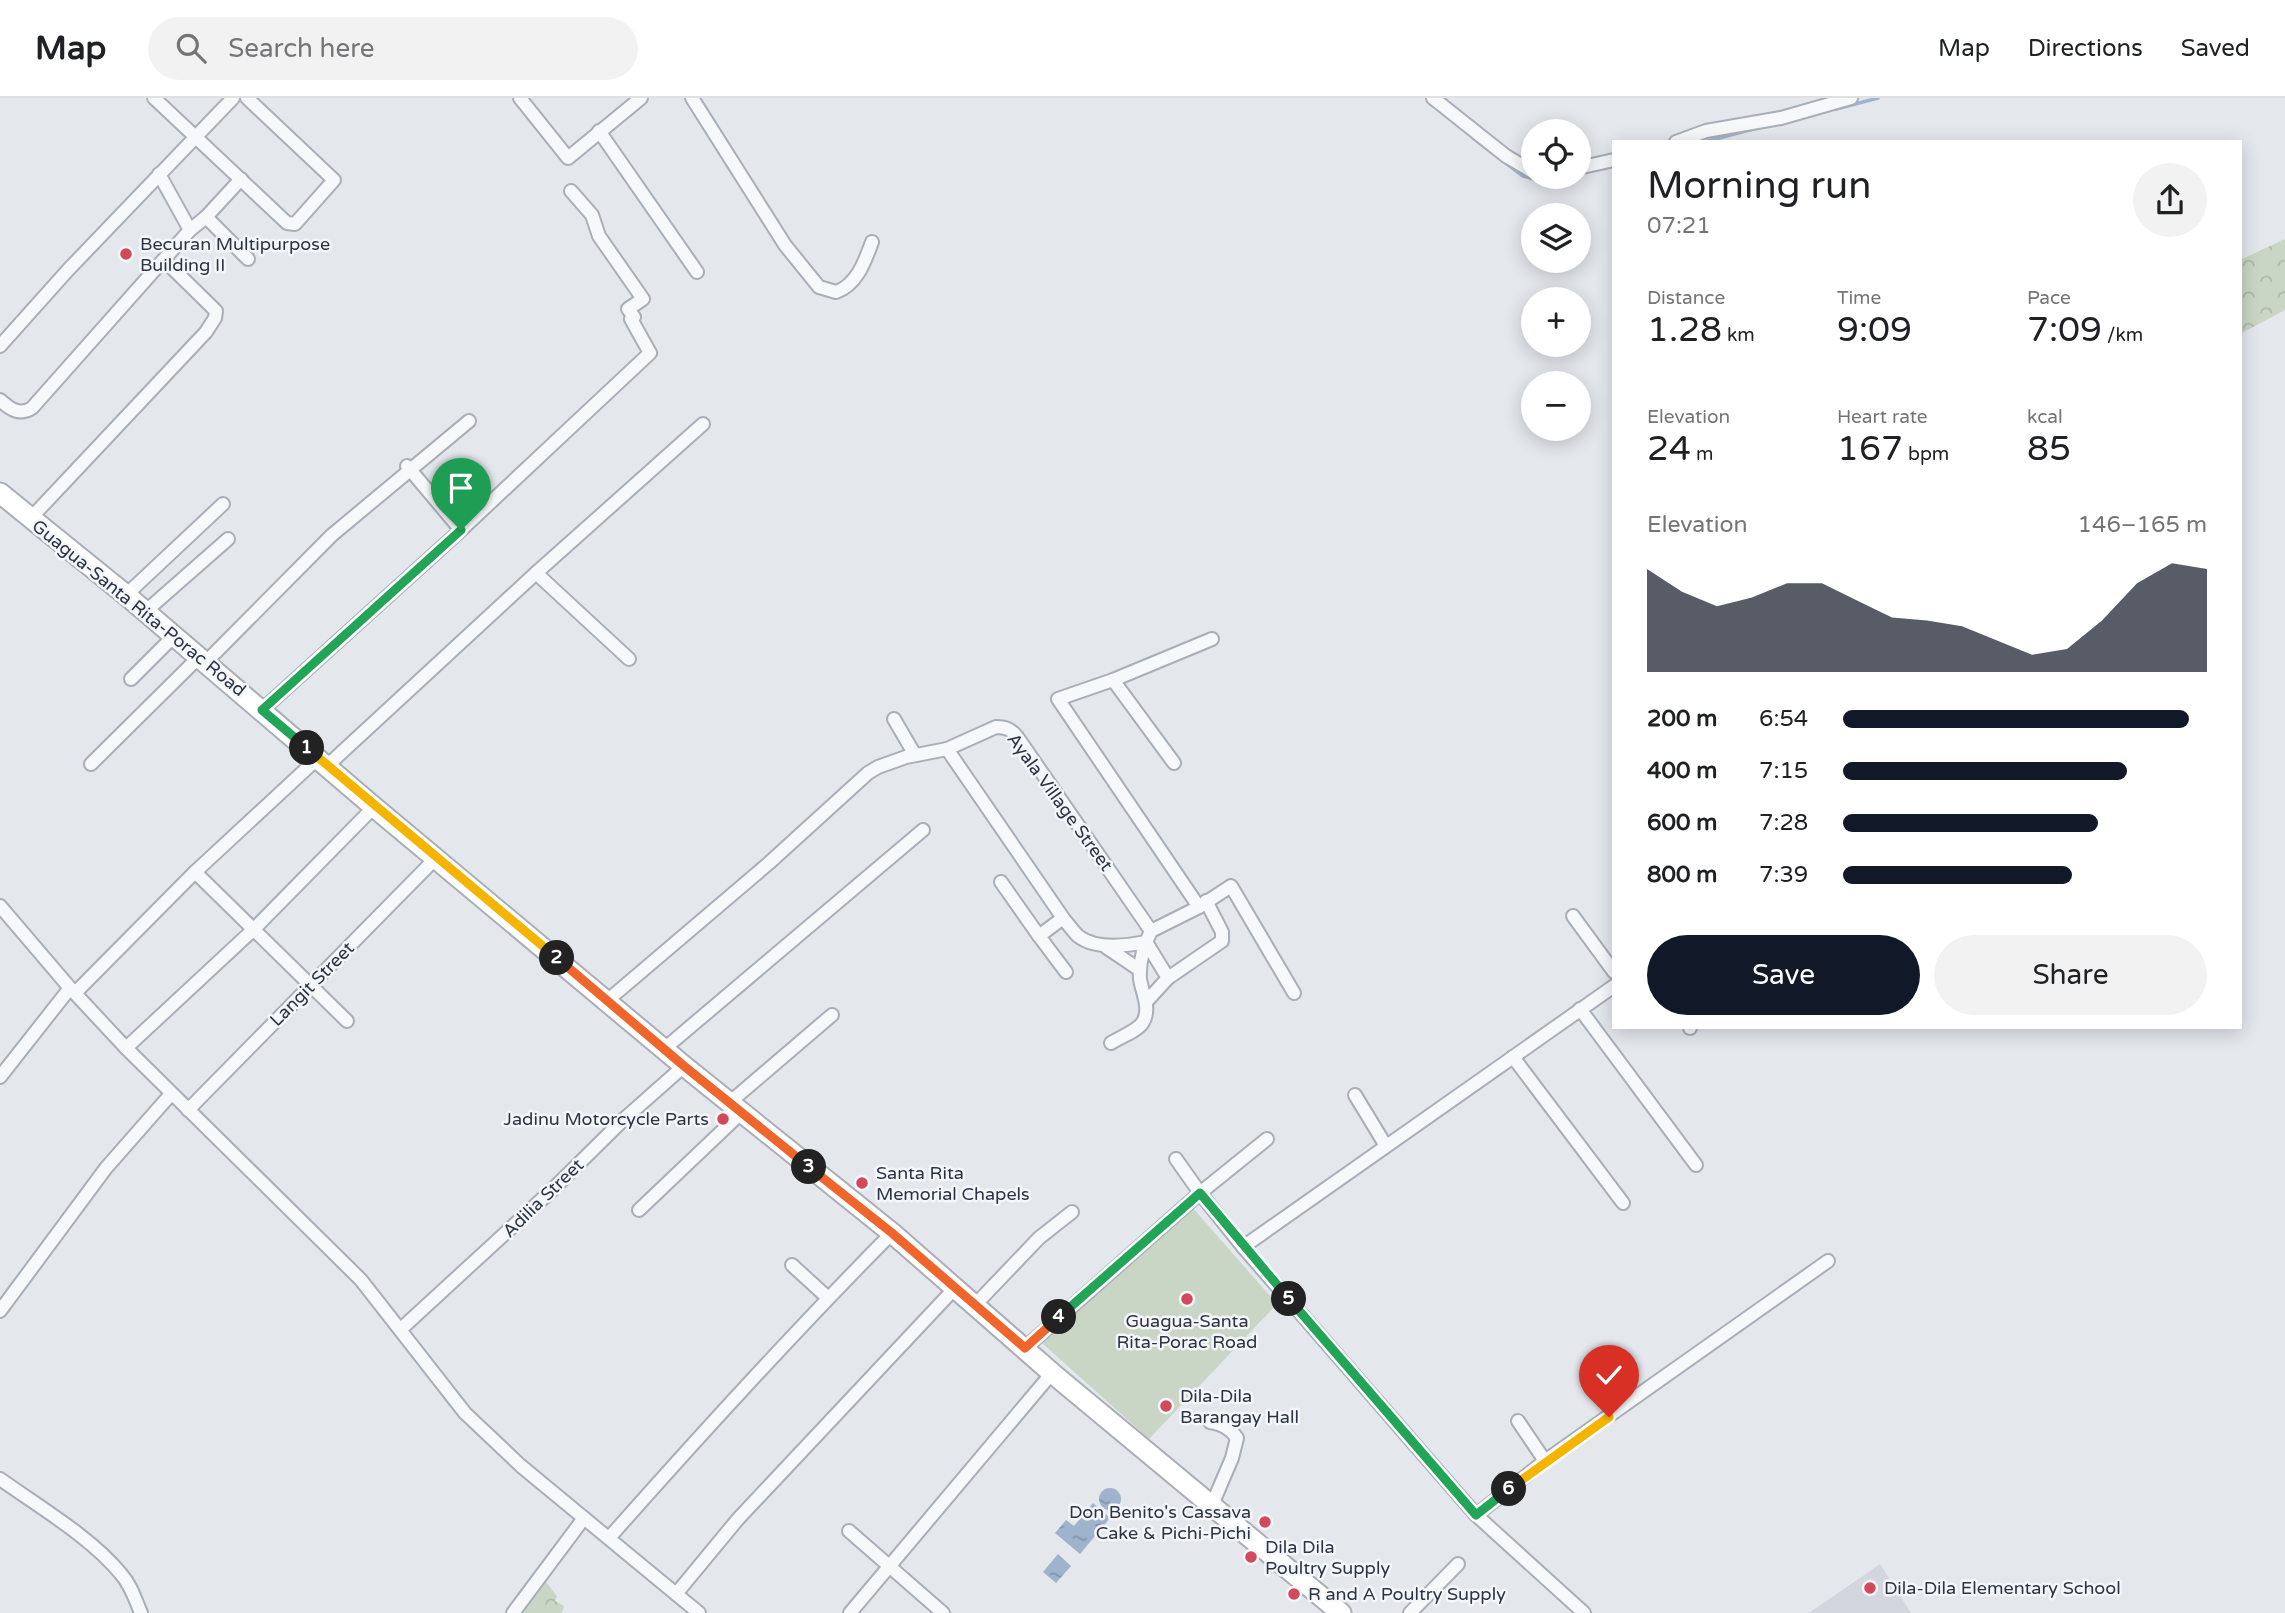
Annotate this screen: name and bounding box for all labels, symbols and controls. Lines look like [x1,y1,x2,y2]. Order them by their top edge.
search box [148,17,638,80]
text: Map [35,29,106,68]
icon: search [172,29,210,67]
text: Search here [228,33,374,64]
text: Map [1938,34,1990,63]
text: Directions [2028,34,2143,63]
text: Saved [2181,34,2250,63]
map controls [1521,119,1591,441]
button: locate [1521,119,1591,189]
text: Morning run [1647,163,1871,209]
button: share [2133,163,2207,237]
button: layers [1521,203,1591,273]
text: 07:21 [1647,212,1711,240]
place label: Becuran Multipurpose Building II [140,233,330,276]
marker: Becuran Multipurpose Building II [118,246,134,262]
button: + [1521,287,1591,357]
text: Distance [1647,287,1725,309]
text: Time [1837,287,1881,309]
text: Pace [2027,287,2071,309]
text: 1.28 [1647,309,1722,351]
text: 9:09 [1837,309,1912,351]
text: 7:09 [2027,309,2102,351]
text: km [1722,324,1755,346]
text: /km [2102,324,2143,346]
button: − [1521,371,1591,441]
text: Elevation [1647,406,1730,428]
text: Heart rate [1837,406,1928,428]
text: kcal [2027,406,2063,428]
text: 24 [1647,428,1691,470]
text: 167 [1837,428,1903,470]
text: 85 [2027,428,2071,470]
text: m [1691,443,1713,465]
text: bpm [1903,443,1949,465]
pin [431,458,491,530]
icon: arrive [442,469,480,507]
text: Elevation [1647,511,1748,539]
text: 146–165 m [2078,511,2207,539]
street label: Guagua-Santa Rita-Porac Road [28,515,250,701]
text: 200 m [1647,705,1717,733]
text: 6:54 [1759,705,1808,733]
street label: Ayala Village Street [1003,729,1118,875]
pin: 1 [290,730,324,766]
text: 1 [301,736,312,758]
text: 400 m [1647,757,1717,785]
text: 7:15 [1759,757,1808,785]
text: 600 m [1647,809,1717,837]
text: 7:28 [1759,809,1808,837]
text: 800 m [1647,861,1717,889]
text: 7:39 [1759,861,1808,889]
button: Save [1647,935,1920,1015]
button: Share [1934,935,2207,1015]
street label: Langit Street [265,937,359,1031]
pin: 2 [540,940,574,976]
text: 2 [551,946,562,968]
place label: Jadinu Motorcycle Parts [504,1108,709,1130]
marker: Jadinu Motorcycle Parts [715,1111,731,1127]
pin: 3 [792,1150,826,1184]
street label: Adilia Street [498,1154,588,1242]
text: 3 [803,1155,814,1177]
place label: Santa Rita Memorial Chapels [876,1162,1030,1205]
marker: Santa Rita Memorial Chapels [854,1175,870,1191]
pin: 5 [1272,1282,1306,1316]
text: 5 [1283,1287,1294,1309]
marker: Guagua-Santa Rita-Porac Road [1179,1291,1195,1307]
pin: 4 [1042,1300,1076,1334]
text: 4 [1053,1305,1064,1327]
place label: Guagua-Santa Rita-Porac Road [1117,1310,1257,1353]
pin [1579,1345,1639,1417]
icon: check [1590,1356,1628,1394]
place label: Dila-Dila Barangay Hall [1180,1385,1299,1428]
marker: Dila-Dila Barangay Hall [1158,1398,1174,1414]
pin: 6 [1492,1472,1526,1506]
text: 6 [1503,1477,1514,1499]
place label: Don Benito's Cassava Cake & Pichi-Pichi [1069,1501,1251,1544]
marker: Don Benito's Cassava Cake & Pichi-Pichi [1257,1514,1273,1530]
place label: Dila Dila Poultry Supply [1265,1536,1390,1579]
marker: Dila Dila Poultry Supply [1243,1549,1259,1565]
place label: Dila-Dila Elementary School [1884,1577,2121,1599]
marker: Dila-Dila Elementary School [1862,1580,1878,1596]
place label: R and A Poultry Supply [1308,1583,1506,1605]
marker: R and A Poultry Supply [1286,1586,1302,1602]

